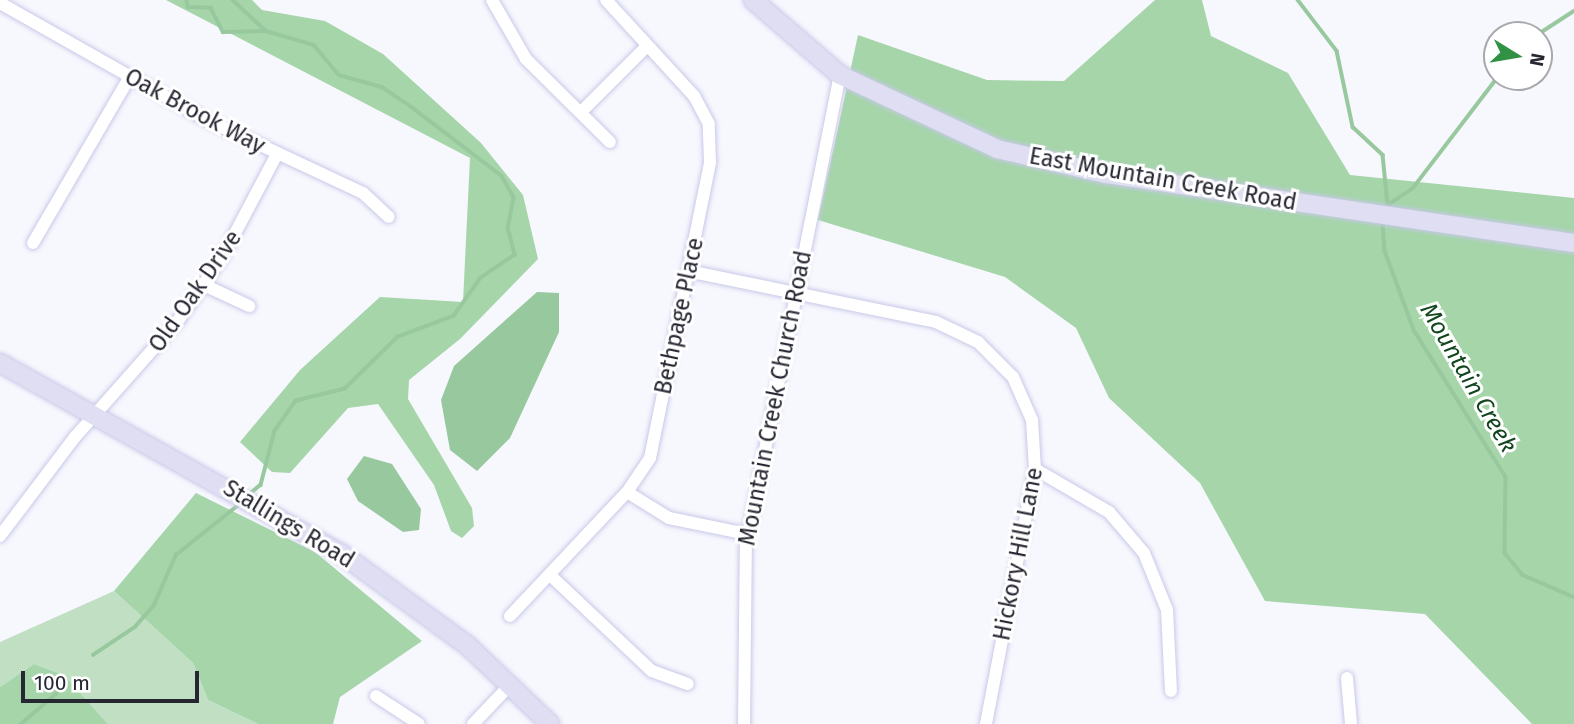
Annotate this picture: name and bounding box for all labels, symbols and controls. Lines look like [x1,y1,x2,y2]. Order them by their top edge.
north arrow [1483,21,1553,91]
text: N [1525,51,1550,68]
street label: Oak Brook Way [120,62,270,160]
street label: East Mountain Creek Road [1027,142,1299,216]
street label: Old Oak Drive [143,225,247,357]
street label: Bethpage Place [649,235,709,397]
street label: Mountain Creek Church Road [733,248,817,548]
water label: Mountain Creek [1414,298,1522,458]
street label: Hickory Hill Lane [988,465,1048,643]
street label: Stallings Road [218,474,360,574]
scale bar [24,658,203,702]
text: 100 m [34,670,90,696]

